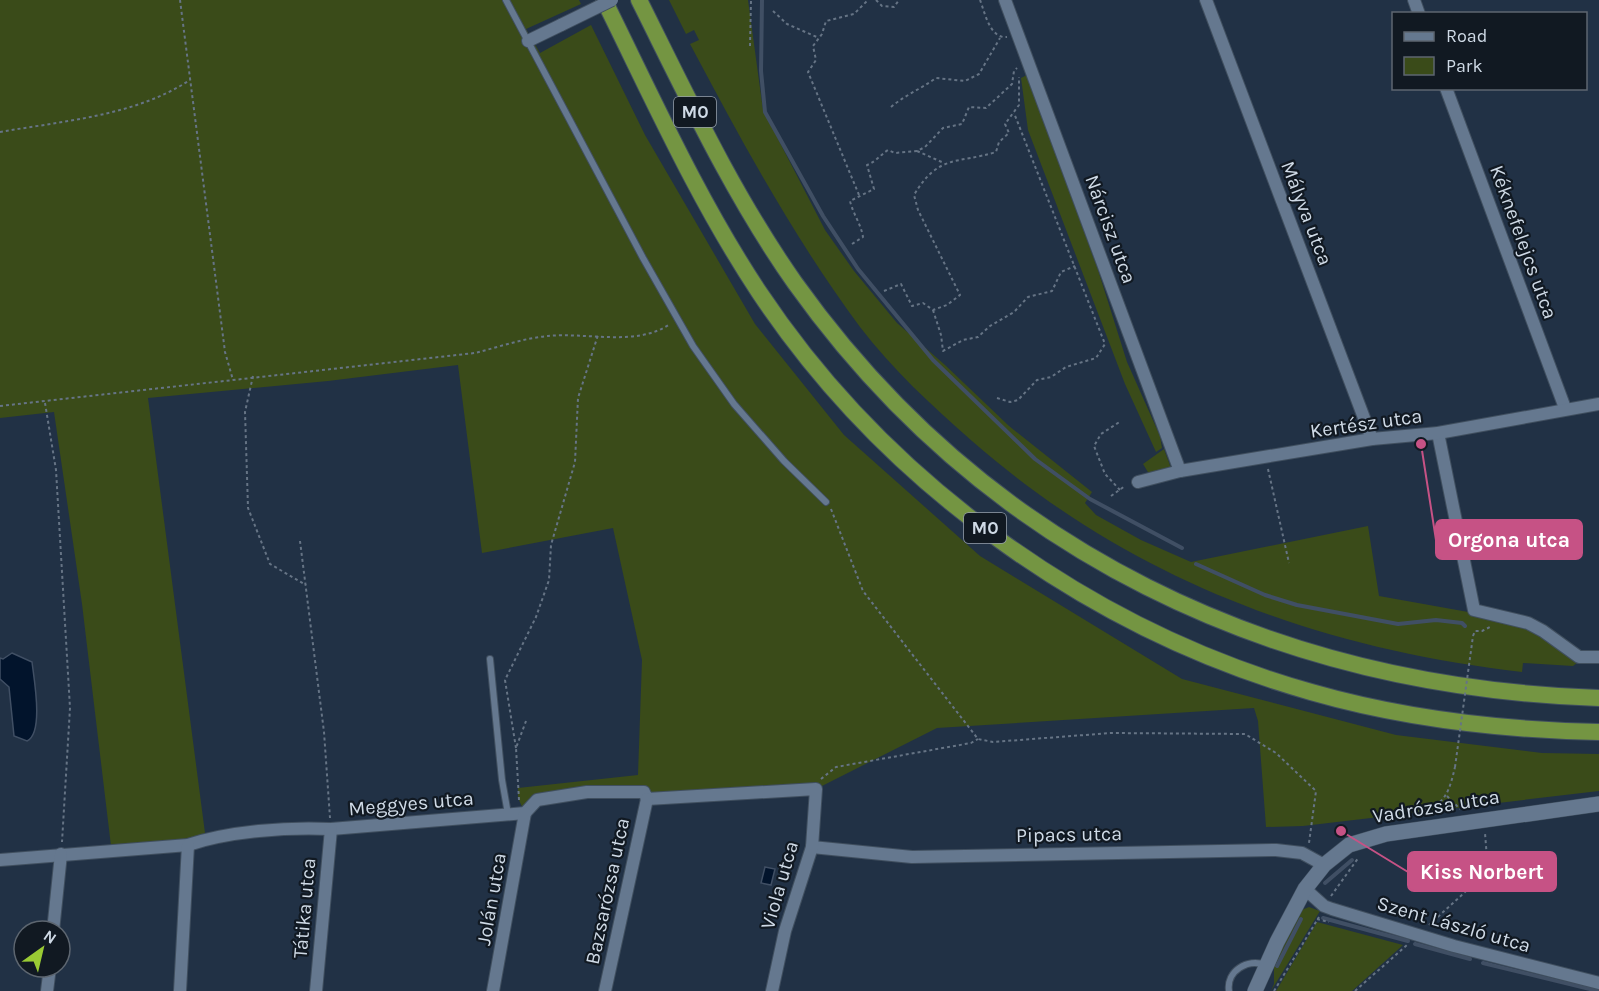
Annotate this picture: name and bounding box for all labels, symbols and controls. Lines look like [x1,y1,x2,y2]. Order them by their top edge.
legend [1392,12,1587,90]
text: Road [1446,25,1487,47]
text: Park [1446,55,1483,77]
road number: M0 [674,97,716,127]
street label: Mályva utca [1276,158,1337,268]
street label: Kéknefelejcs utca [1485,162,1562,322]
street label: Nárcisz utca [1080,172,1141,287]
street label: Kertész utca [1308,404,1424,443]
road number: M0 [964,513,1006,543]
callout: Orgona utca [1436,520,1582,559]
text: Orgona utca [1448,528,1570,552]
street label: Vadrózsa utca [1371,785,1501,828]
street label: Meggyes utca [347,787,475,820]
street label: Bazsarózsa utca [581,816,634,967]
street label: Pipacs utca [1016,822,1122,847]
street label: Viola utca [756,838,803,932]
street label: Jolán utca [472,851,511,947]
callout: Kiss Norbert [1408,852,1556,891]
street label: Tátika utca [289,857,320,959]
text: Kiss Norbert [1420,860,1544,884]
street label: Szent László utca [1374,892,1533,957]
north arrow [12,919,72,979]
text: N [40,926,60,948]

